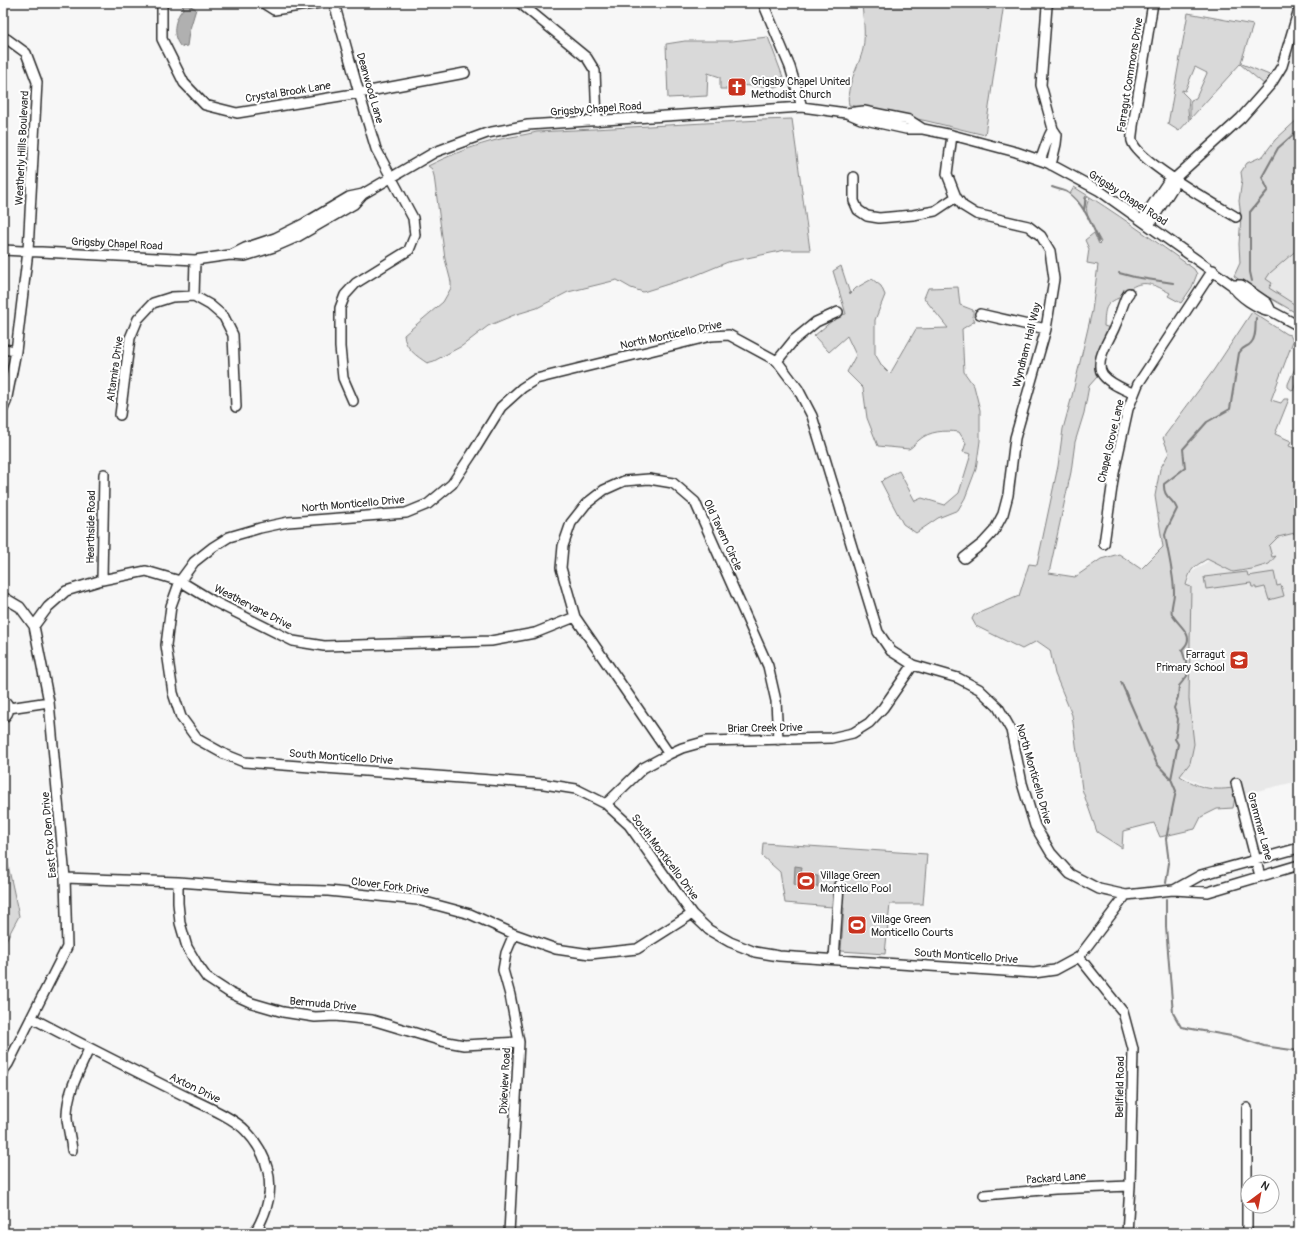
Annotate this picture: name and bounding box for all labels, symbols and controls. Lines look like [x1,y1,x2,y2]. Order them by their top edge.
street label: Farragut Commons Drive [1114,16,1146,134]
street label: Deanwood Lane [354,51,386,125]
place label: Grigsby Chapel United Methodist Church [751,75,851,101]
church icon: Grigsby Chapel United Methodist Church [726,76,748,98]
street label: Crystal Brook Lane [244,79,332,105]
street label: Weatherly Hills Boulevard [13,90,31,206]
street label: Grigsby Chapel Road [550,99,642,119]
street label: Grigsby Chapel Road [1086,168,1170,228]
street label: Grigsby Chapel Road [71,235,163,253]
street label: Wyndham Hall Way [1010,301,1044,389]
street label: North Monticello Drive [619,318,724,352]
street label: Altamira Drive [104,335,126,403]
street label: Chapel Grove Lane [1095,398,1127,484]
street label: Hearthside Road [84,490,98,564]
street label: North Monticello Drive [301,493,406,515]
street label: Old Tavern Circle [701,497,745,573]
street label: Weathervane Drive [212,582,295,633]
place label: Farragut Primary School [1156,648,1226,674]
school or university icon: Farragut Primary School [1228,649,1250,671]
street label: Briar Creek Drive [727,721,803,735]
street label: North Monticello Drive [1013,722,1055,826]
street label: South Monticello Drive [289,747,394,767]
street label: East Fox Den Drive [39,791,59,879]
street label: Grammar Lane [1245,791,1275,862]
street label: South Monticello Drive [628,812,702,903]
place label: Village Green Monticello Pool [820,869,891,895]
sports icon: Village Green Monticello Pool [795,870,817,892]
street label: Clover Fork Drive [350,875,430,897]
place label: Village Green Monticello Courts [871,913,953,939]
sports icon: Village Green Monticello Courts [846,914,868,936]
street label: South Monticello Drive [914,946,1019,966]
street label: Bermuda Drive [289,995,358,1013]
street label: Dixieview Road [497,1047,513,1115]
street label: Bellfield Road [1113,1056,1127,1118]
street label: Axton Drive [167,1070,223,1106]
street label: Packard Lane [1026,1169,1087,1187]
north arrow [1240,1174,1280,1214]
text: N [1258,1178,1272,1194]

